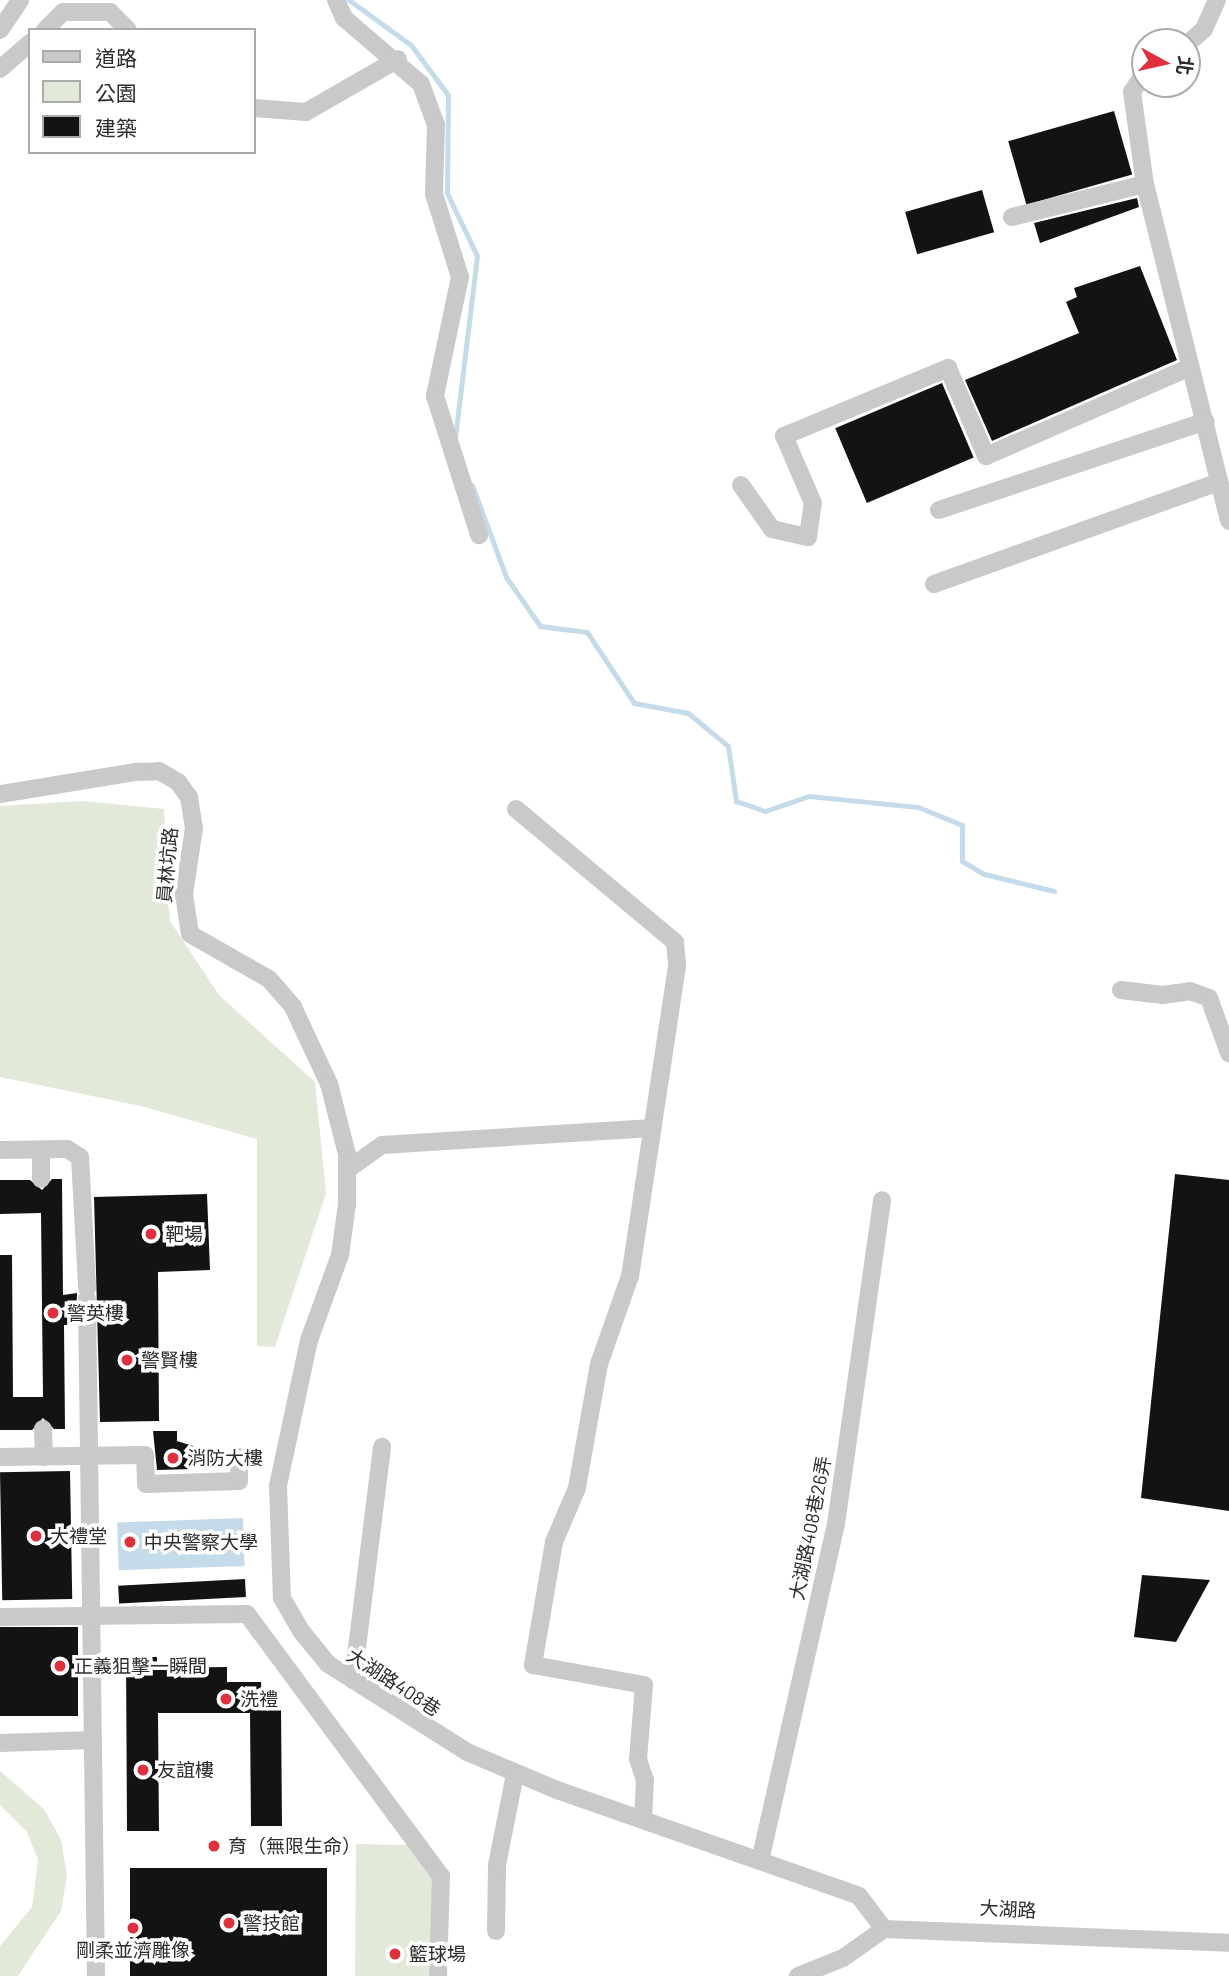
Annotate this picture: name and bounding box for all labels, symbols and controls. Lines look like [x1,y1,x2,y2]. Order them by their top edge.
legend [28,28,256,154]
north arrow [1131,28,1201,98]
text: 道路 [95,45,137,70]
text: 北 [1173,55,1198,77]
text: 公園 [95,80,137,105]
text: 建築 [95,115,137,140]
street label: 員林坑路 [152,826,182,904]
place label: 靶場 [165,1223,203,1245]
marker: 靶場 [143,1226,159,1242]
place label: 警英樓 [67,1302,124,1324]
marker: 警英樓 [45,1305,61,1321]
place label: 警賢樓 [141,1349,198,1371]
marker: 警賢樓 [119,1352,135,1368]
place label: 消防大樓 [187,1447,263,1469]
marker: 消防大樓 [165,1450,181,1466]
street label: 大湖路408巷26弄 [785,1454,835,1602]
place label: 大禮堂 [50,1525,107,1547]
marker: 大禮堂 [28,1528,44,1544]
place label: 中央警察大學 [144,1531,258,1553]
marker: 中央警察大學 [122,1534,138,1550]
street label: 大湖路408巷 [343,1643,445,1721]
place label: 正義狙擊一瞬間 [74,1655,207,1677]
marker: 正義狙擊一瞬間 [52,1658,68,1674]
place label: 洗禮 [240,1688,278,1710]
marker: 洗禮 [218,1691,234,1707]
place label: 友誼樓 [157,1759,214,1781]
marker: 友誼樓 [135,1762,151,1778]
place label: 育（無限生命） [228,1835,361,1857]
marker: 育（無限生命） [206,1838,222,1854]
street label: 大湖路 [979,1896,1037,1922]
place label: 警技館 [243,1912,300,1934]
marker: 警技館 [221,1915,237,1931]
marker: 剛柔並濟雕像 [125,1920,141,1936]
place label: 剛柔並濟雕像 [76,1939,190,1961]
place label: 籃球場 [409,1943,466,1965]
marker: 籃球場 [387,1946,403,1962]

